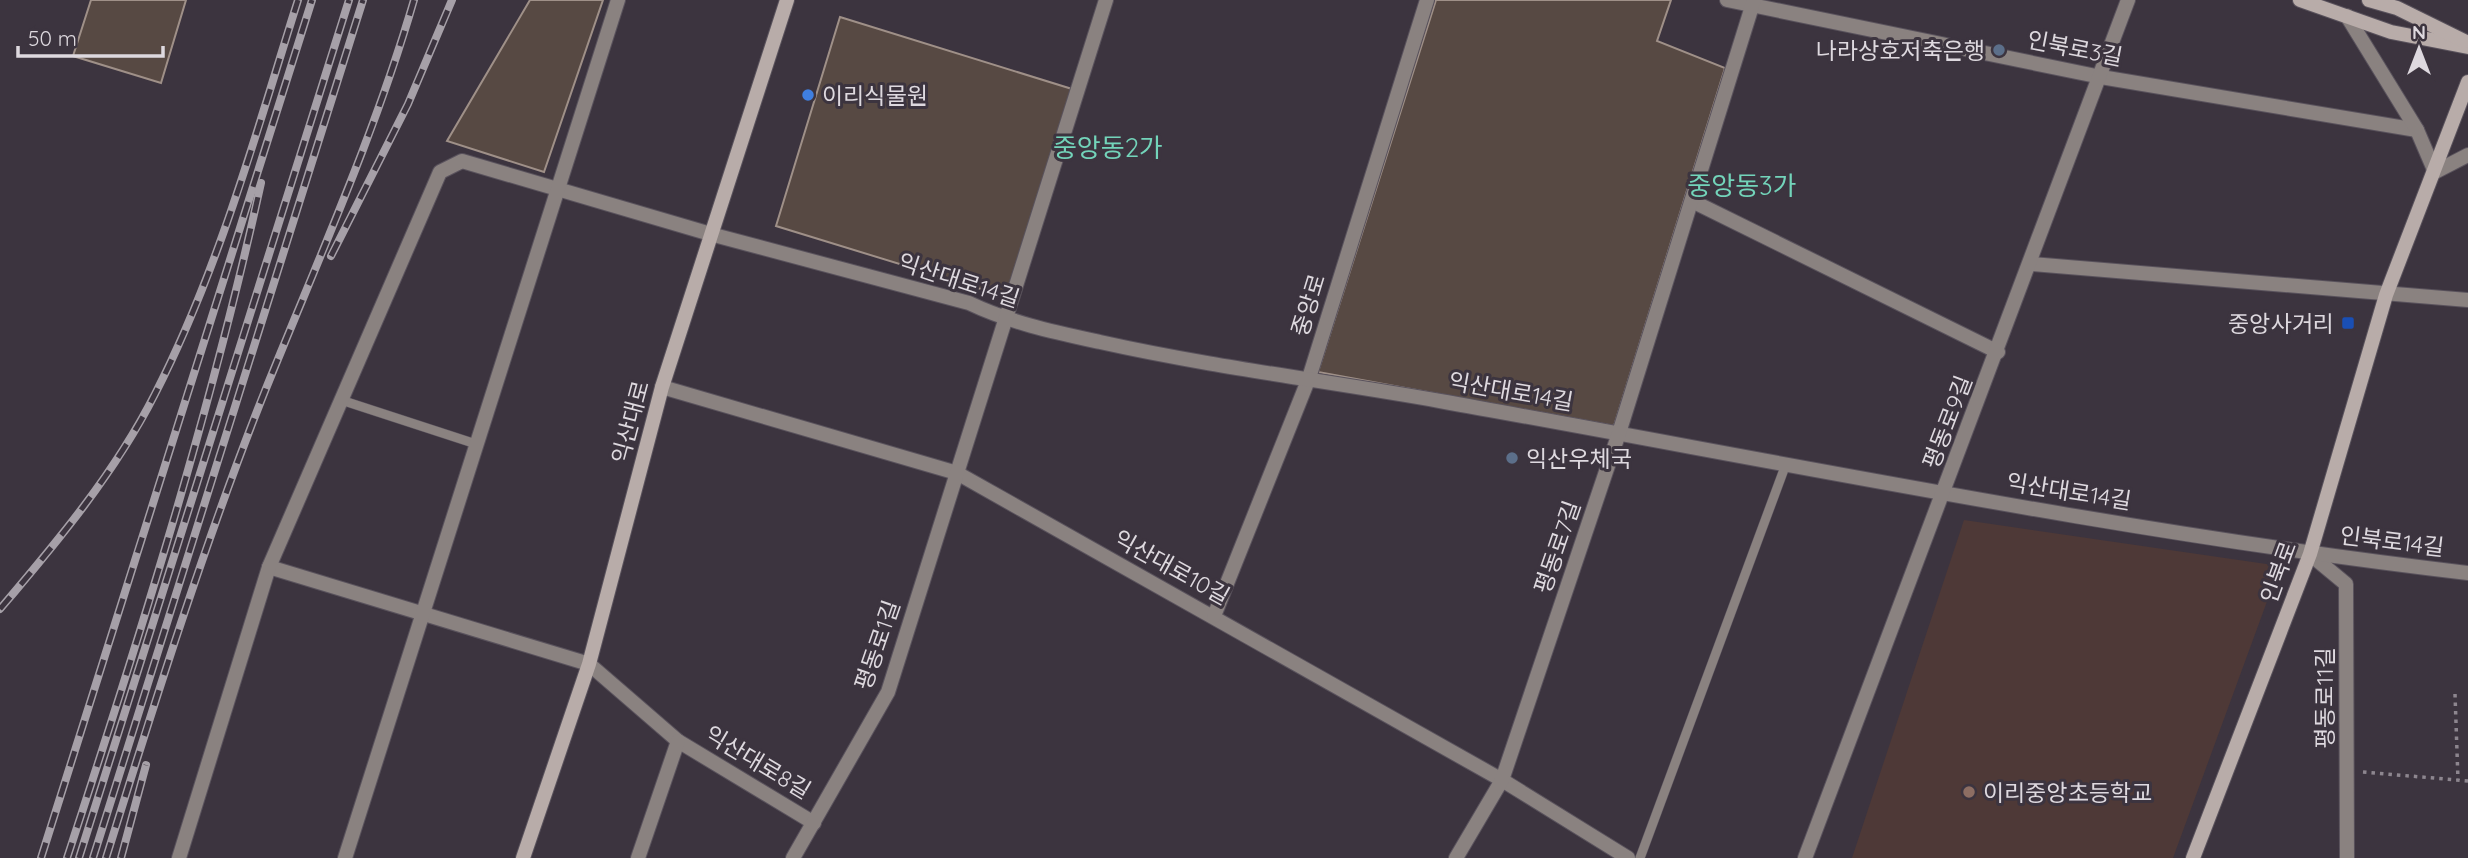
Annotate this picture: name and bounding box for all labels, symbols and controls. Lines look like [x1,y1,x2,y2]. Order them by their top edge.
scale bar [18,14,163,58]
north arrow [2384,14,2454,84]
text: N [2412,20,2426,44]
text: 50 m [28,25,77,51]
street label: 인북로3길 [2025,25,2125,71]
place label: 나라상호저축은행 [1816,36,1985,65]
marker: 나라상호저축은행 [1991,42,2007,58]
place label: 이리식물원 [822,81,928,110]
marker: 이리식물원 [800,87,816,103]
district label: 중앙동2가 [1053,131,1163,164]
district label: 중앙동3가 [1687,169,1797,202]
street label: 익산대로14길 [895,247,1023,313]
street label: 중앙로 [1285,270,1331,340]
place label: 중앙사거리 [2228,309,2334,338]
marker: 중앙사거리 [2340,315,2356,331]
street label: 익산대로14길 [1446,366,1576,416]
street label: 평동로9길 [1916,371,1978,473]
street label: 익산대로 [605,377,655,467]
place label: 익산우체국 [1526,444,1632,473]
marker: 익산우체국 [1504,450,1520,466]
street label: 익산대로14길 [2004,467,2134,515]
street label: 평동로7길 [1528,497,1586,597]
street label: 인북로14길 [2338,520,2446,562]
street label: 익산대로10길 [1109,523,1235,611]
street label: 인북로 [2254,537,2302,607]
street label: 평동로1길 [848,596,906,694]
street label: 평동로11길 [2310,647,2339,749]
street label: 익산대로8길 [700,719,816,805]
place label: 이리중앙초등학교 [1983,778,2152,807]
marker: 이리중앙초등학교 [1961,784,1977,800]

